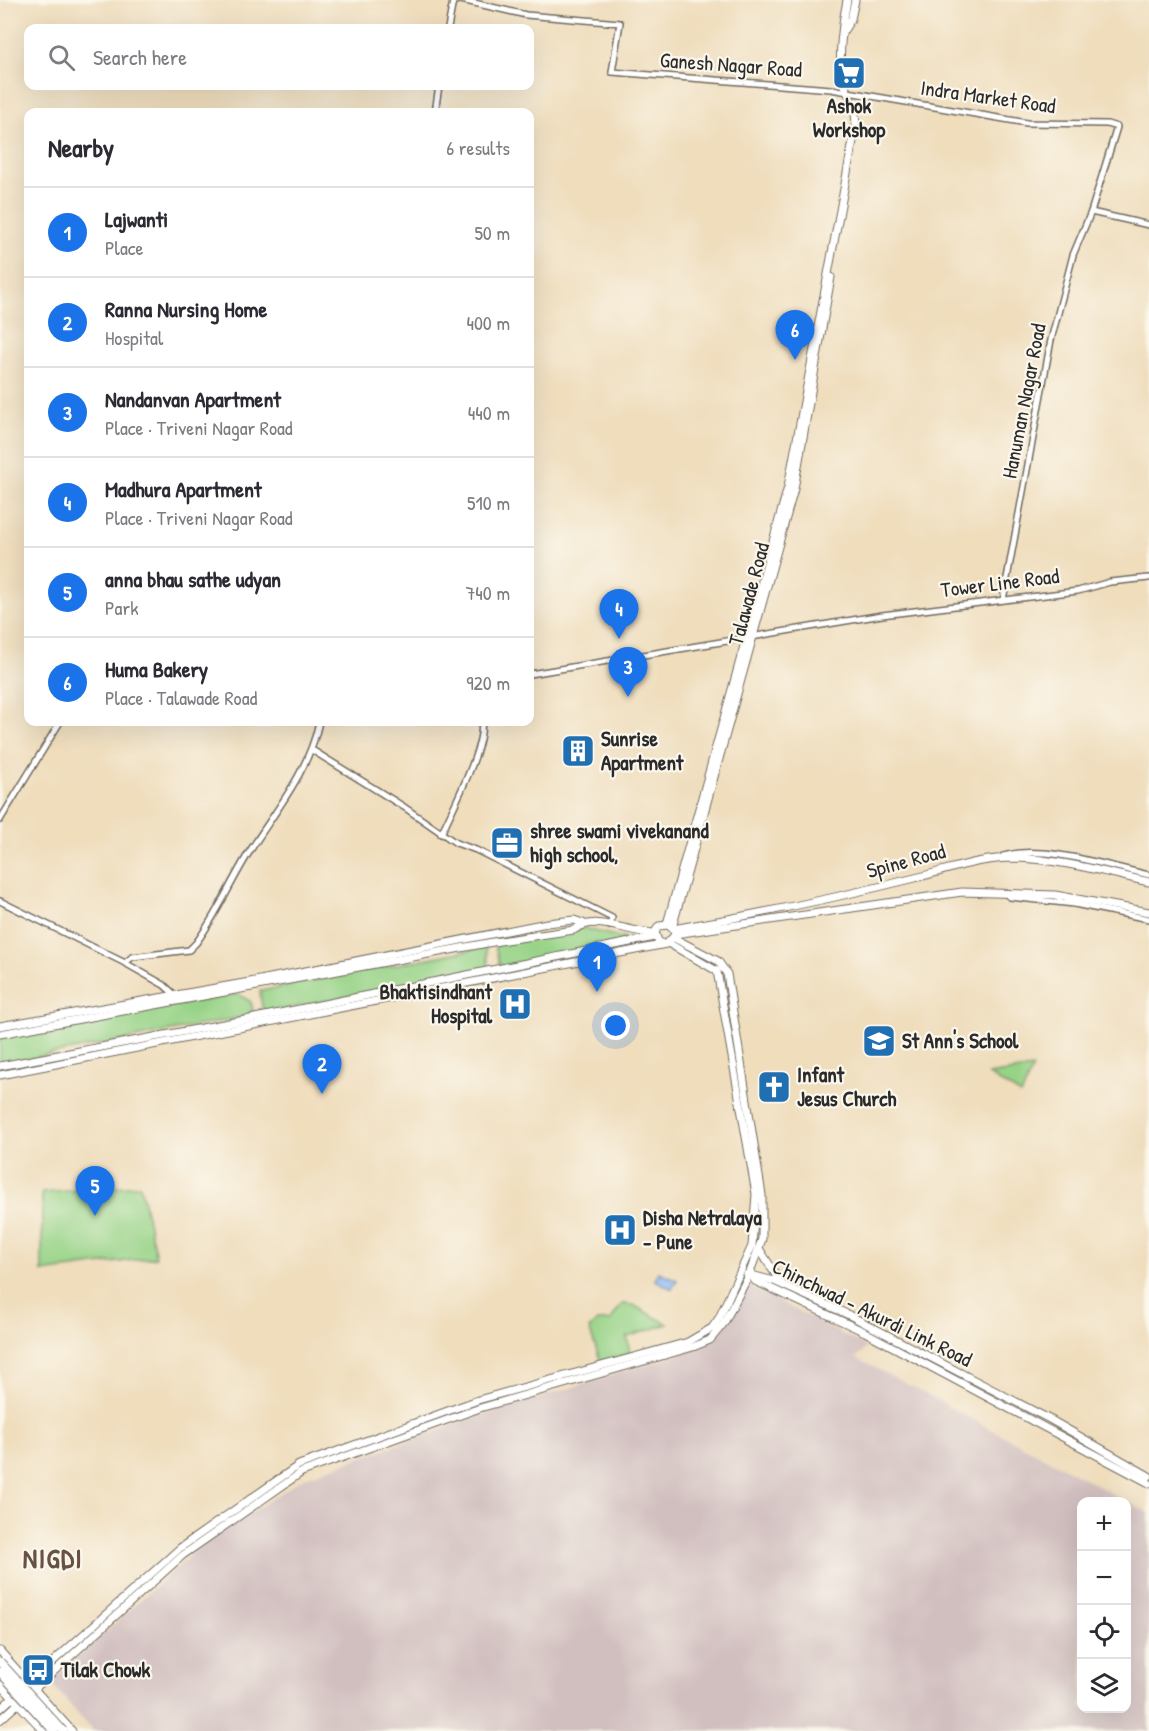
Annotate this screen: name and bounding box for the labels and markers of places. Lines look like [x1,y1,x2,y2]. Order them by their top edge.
supermarket icon: Ashok Workshop [831,55,867,91]
place label: Ashok Workshop [813,91,886,145]
pin: 6 [776,310,814,360]
pin: 4 [600,590,638,639]
pin: 3 [608,648,648,697]
place label: Sunrise Apartment [601,724,684,778]
building icon: Sunrise Apartment [560,733,596,769]
place label: shree swami vivekanand high school, [530,816,709,870]
office icon: shree swami vivekanand high school, [489,825,525,861]
pin: 1 [578,942,616,992]
place label: Bhaktisindhant Hospital [379,977,493,1031]
hospital icon: Bhaktisindhant Hospital [497,986,533,1022]
school or university icon: St Ann's School [861,1023,897,1059]
place label: St Ann's School [902,1026,1019,1055]
pin: 2 [302,1044,342,1094]
place label: Infant Jesus Church [797,1060,896,1113]
church icon: Infant Jesus Church [756,1069,792,1105]
pin: 5 [76,1166,115,1216]
place label: Disha Netralaya - Pune [643,1203,762,1256]
hospital icon: Disha Netralaya - Pune [602,1212,638,1248]
bus stop icon: Tilak Chowk [20,1652,56,1688]
place label: Tilak Chowk [60,1655,150,1684]

